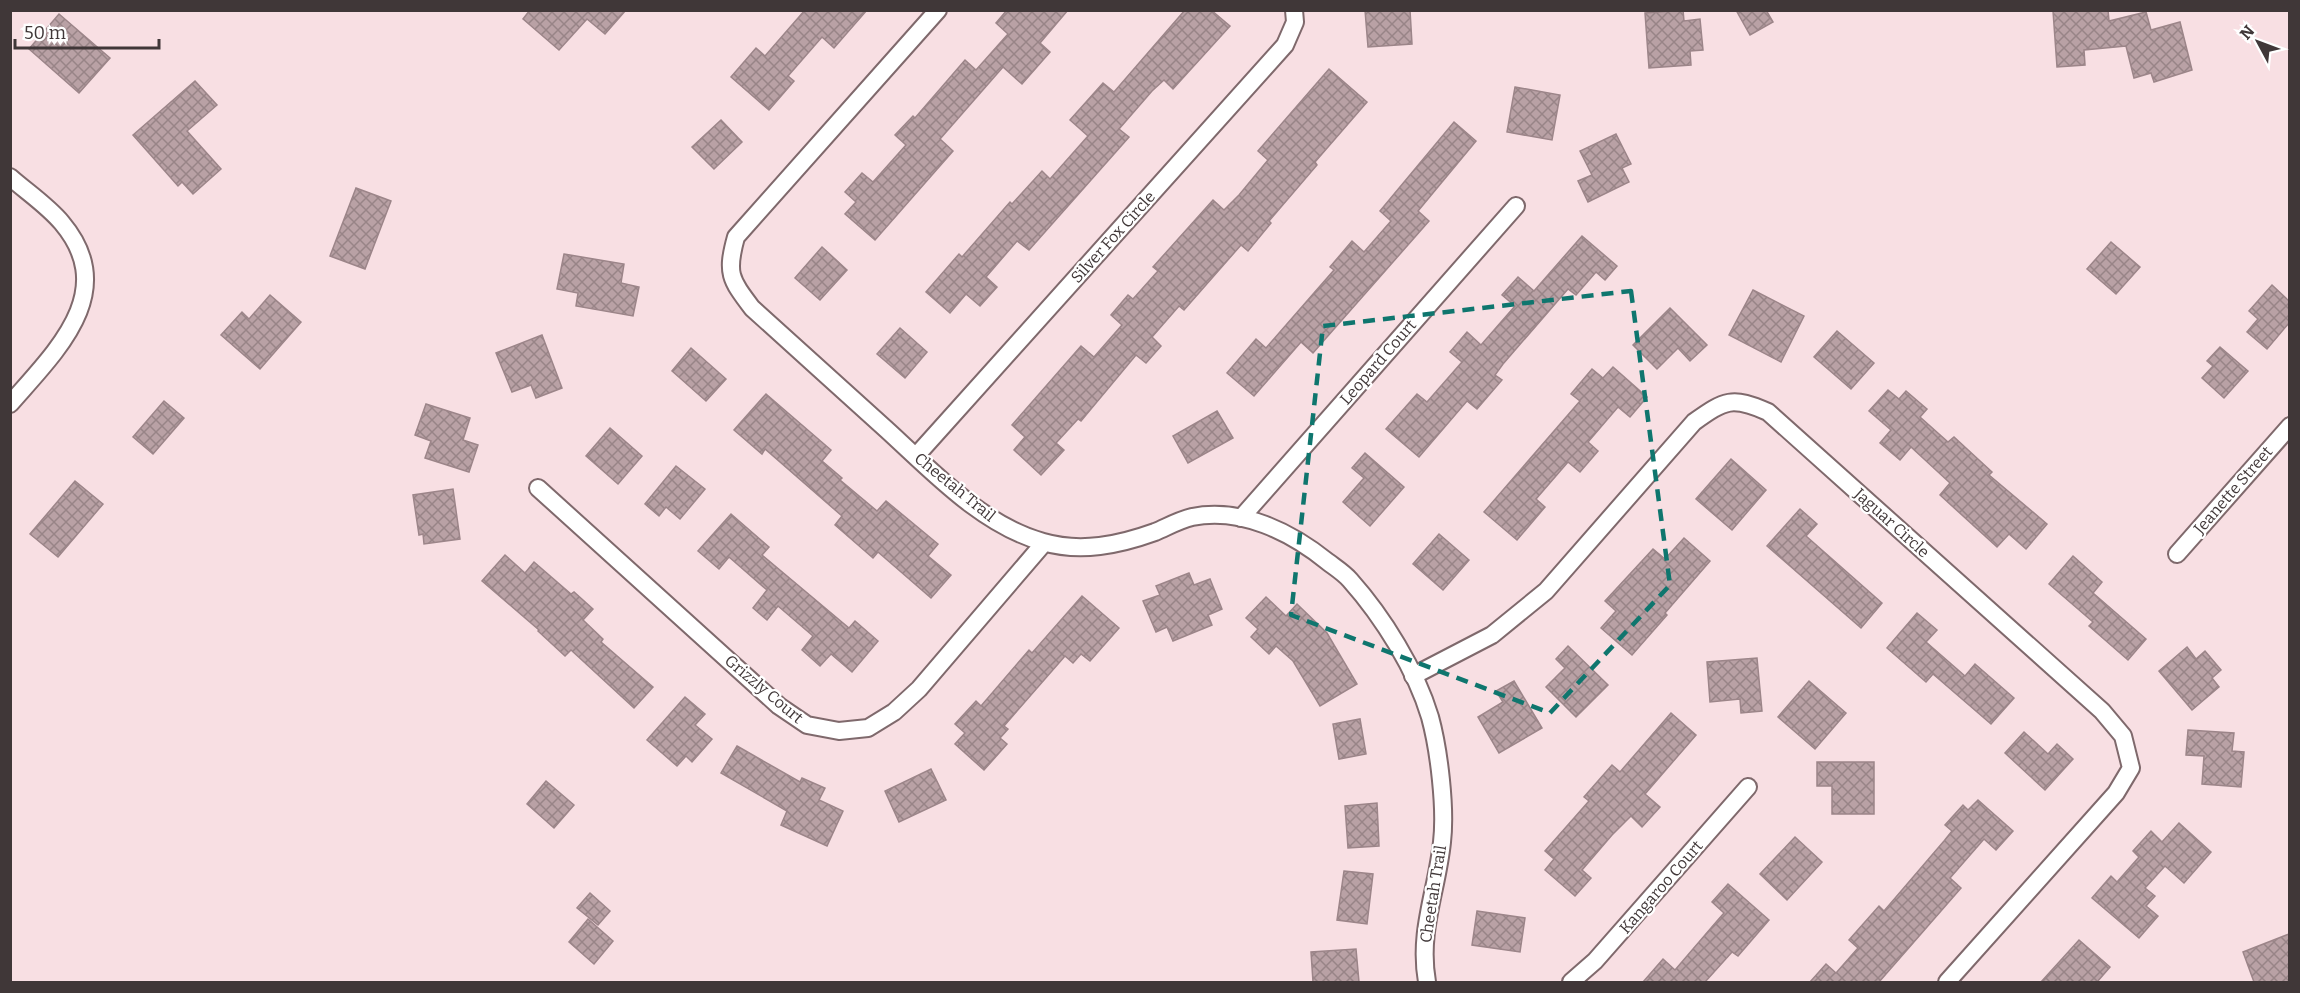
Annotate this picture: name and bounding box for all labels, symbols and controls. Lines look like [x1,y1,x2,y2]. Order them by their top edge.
scale bar [15,12,159,50]
north arrow [2228,12,2288,72]
text: 50 m [24,22,66,44]
text: N [2236,22,2258,43]
street label: Silver Fox Circle [1067,187,1159,287]
street label: Leopard Court [1336,316,1420,408]
street label: Jeanette Street [2189,442,2276,538]
street label: Cheetah Trail [911,449,1000,526]
street label: Jaguar Circle [1850,484,1933,562]
street label: Grizzly Court [721,651,807,727]
street label: Kangaroo Court [1615,836,1707,937]
street label: Cheetah Trail [1416,843,1450,944]

